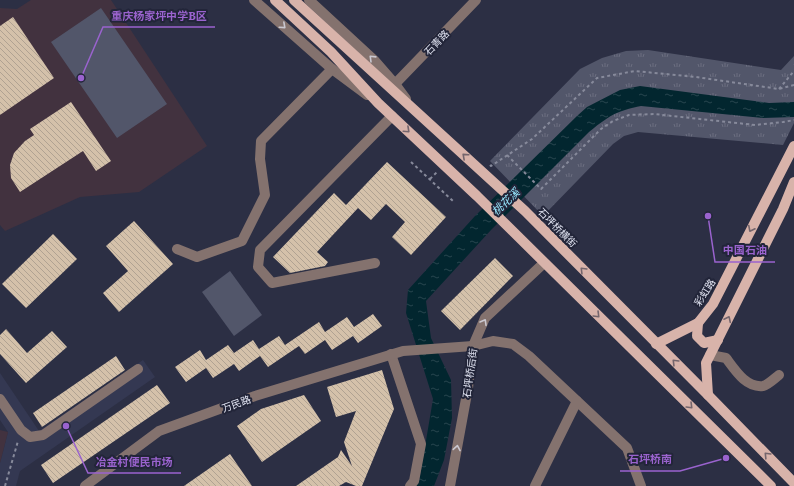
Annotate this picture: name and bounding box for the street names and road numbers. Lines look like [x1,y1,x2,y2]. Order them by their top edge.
street label: 石青路 [420,26,452,58]
street label: 石坪桥横街 [535,204,581,250]
street label: 彩虹路 [690,275,718,309]
street label: 石坪桥后街 [458,347,480,399]
street label: 万民路 [219,391,253,415]

